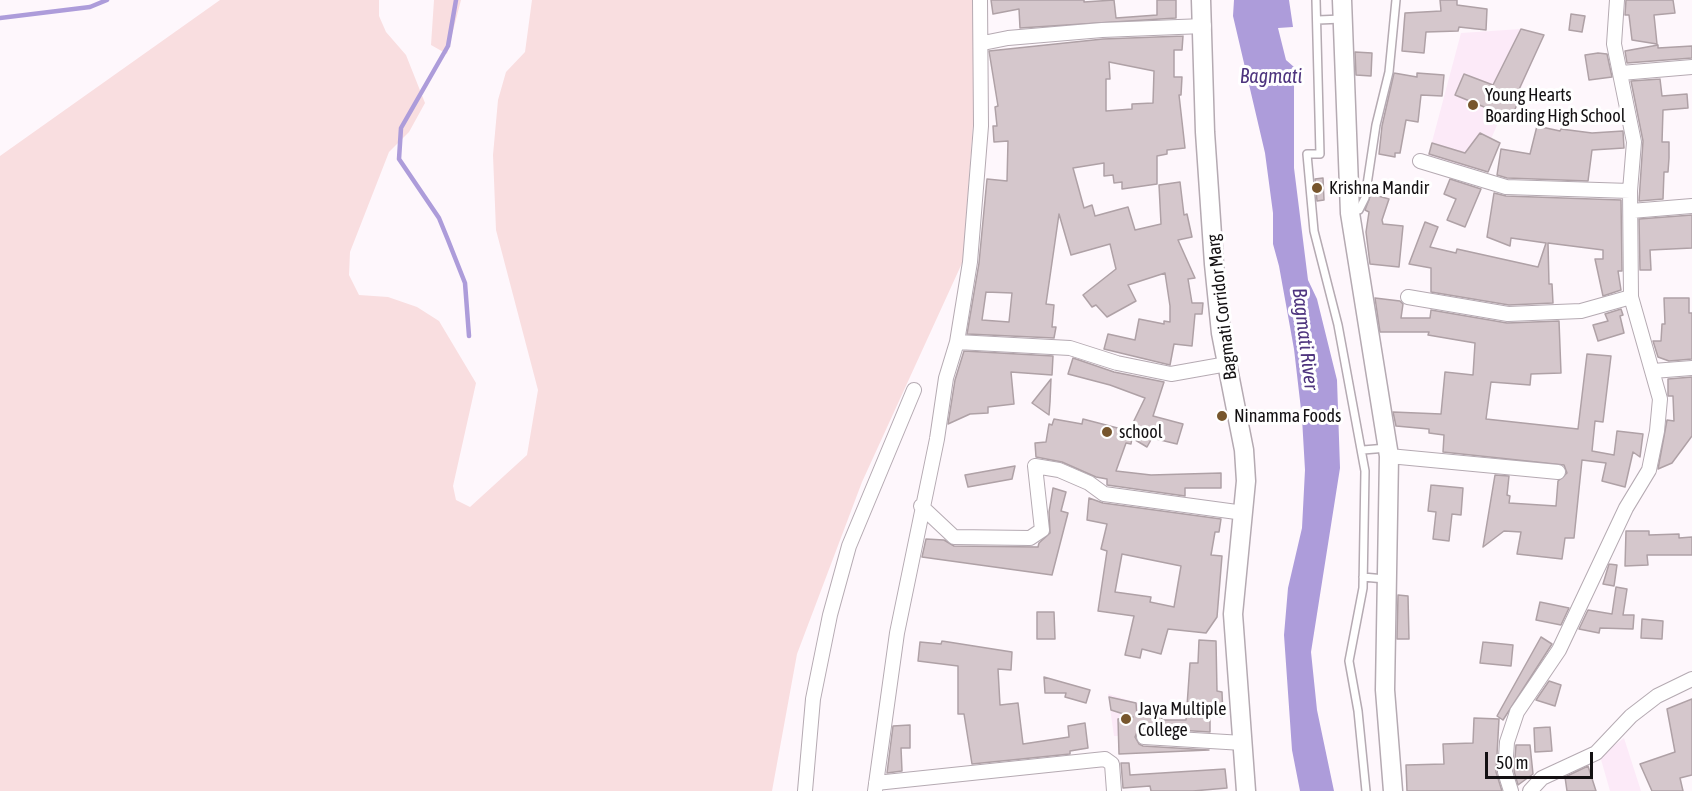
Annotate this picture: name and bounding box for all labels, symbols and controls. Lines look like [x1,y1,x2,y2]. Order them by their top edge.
water label: Bagmati [1240,65,1302,89]
place label: Young Hearts Boarding High School [1485,84,1625,127]
marker: Young Hearts Boarding High School [1466,98,1480,112]
place label: Krishna Mandir [1329,177,1429,199]
marker: Krishna Mandir [1310,181,1324,195]
street label: Bagmati Corridor Marg [1202,233,1242,381]
water label: Bagmati River [1287,287,1323,391]
place label: Ninamma Foods [1234,405,1341,427]
marker: Ninamma Foods [1215,409,1229,423]
place label: school [1119,421,1162,443]
marker: school [1100,425,1114,439]
place label: Jaya Multiple College [1138,698,1226,740]
marker: Jaya Multiple College [1119,712,1133,726]
scale bar [1488,740,1596,778]
text: 50 m [1496,752,1528,773]

